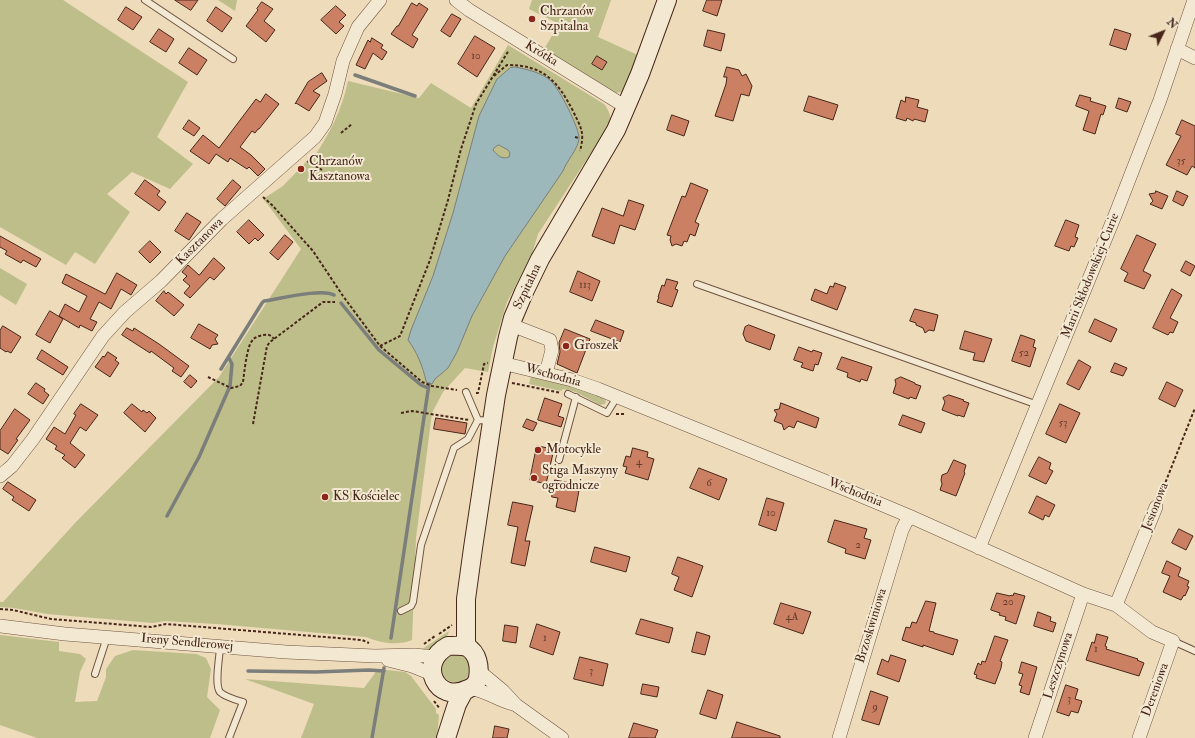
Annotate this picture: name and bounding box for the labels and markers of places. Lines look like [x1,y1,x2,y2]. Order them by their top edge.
place label: Chrzanów Szpitalna [540,4,594,35]
marker: Chrzanów Szpitalna [527,14,537,24]
place label: Chrzanów Kasztanowa [309,154,370,185]
marker: Chrzanów Kasztanowa [296,164,306,174]
place label: Groszek [574,338,618,354]
marker: Groszek [561,341,571,351]
place label: Motocykle [546,442,601,458]
marker: Motocykle [533,445,543,455]
place label: Stiga Maszyny ogrodnicze [542,463,618,494]
marker: Stiga Maszyny ogrodnicze [529,473,539,483]
place label: KS Kościelec [333,489,400,505]
marker: KS Kościelec [320,492,330,502]

